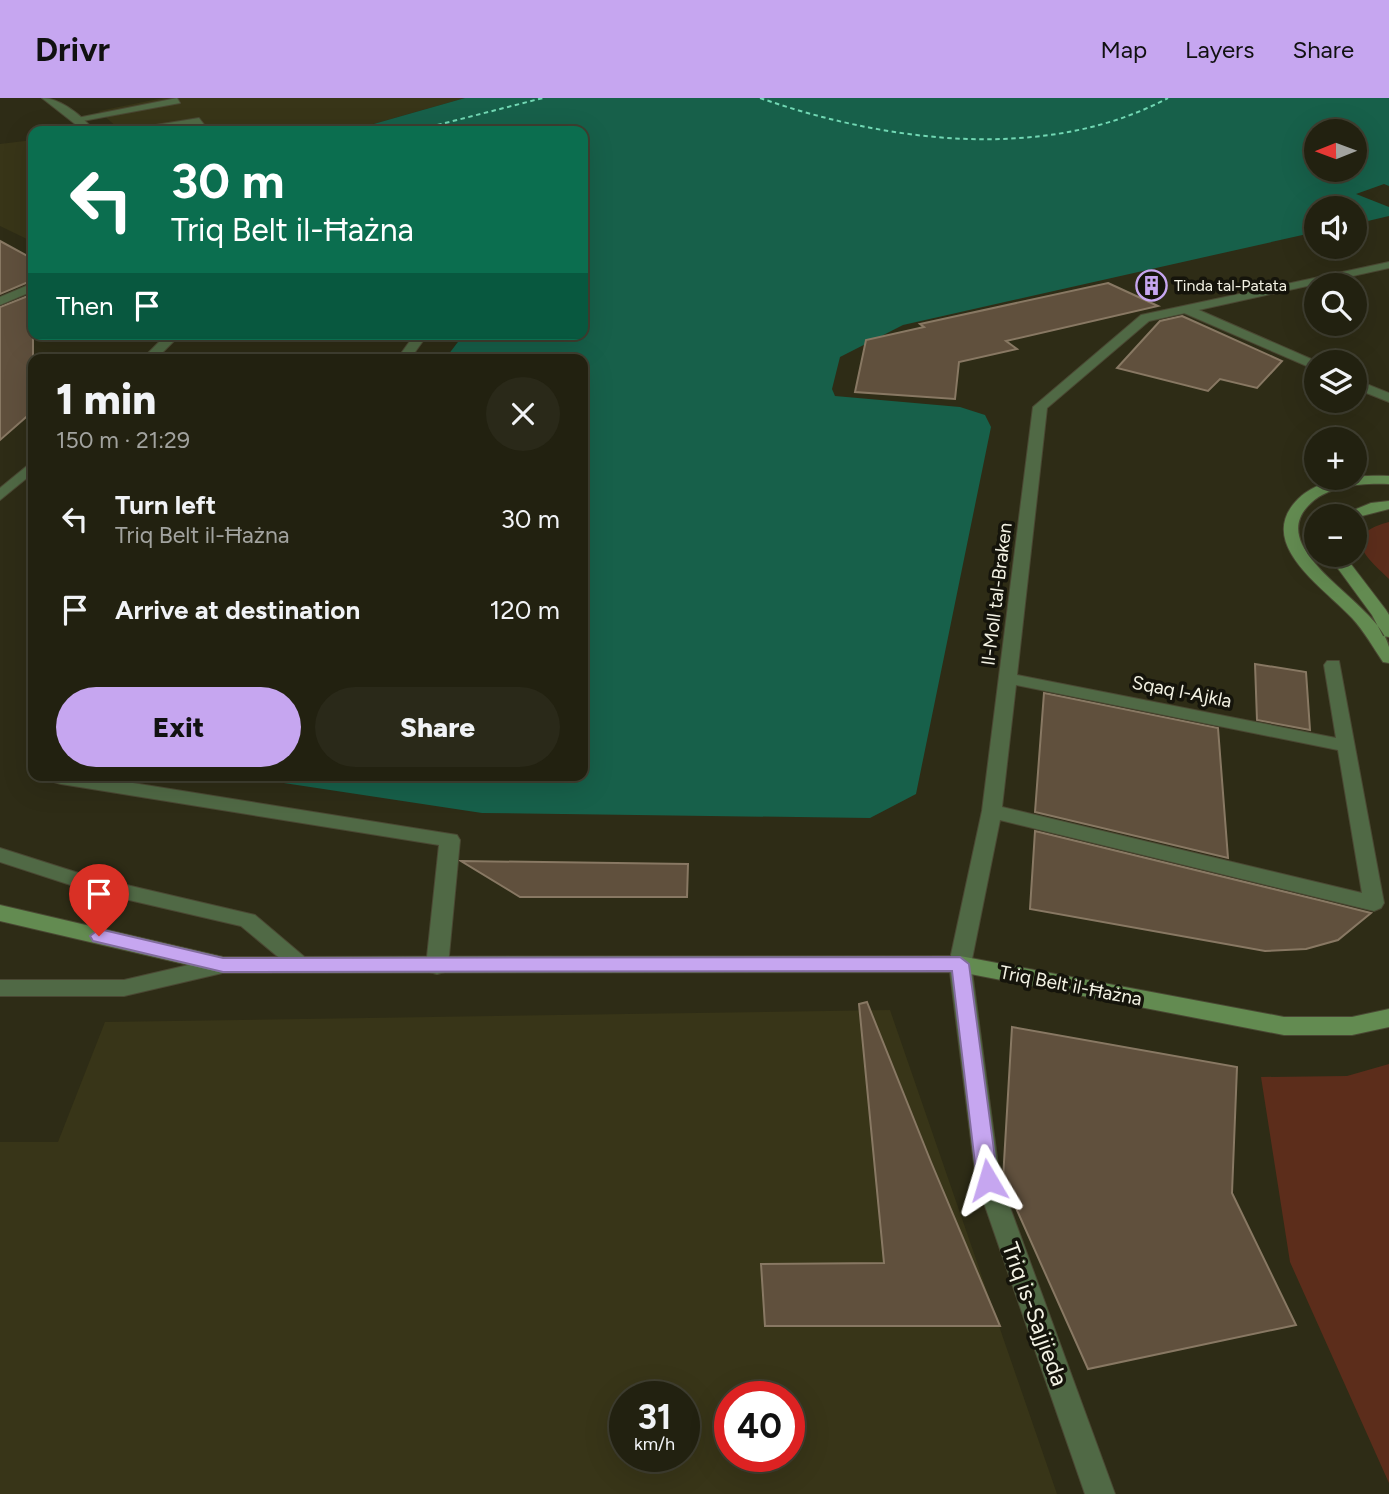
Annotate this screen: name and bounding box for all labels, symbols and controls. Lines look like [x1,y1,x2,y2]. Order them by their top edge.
text: Drivr [35,30,110,69]
text: Map [1100,35,1147,64]
text: Layers [1185,35,1254,64]
text: Share [1292,35,1354,64]
north arrow [1304,119,1367,182]
map controls [1304,119,1367,567]
text: 30 m [171,151,284,210]
icon: left [56,154,147,245]
button: sound [1304,196,1367,259]
text: Triq Belt il-Ħażna [171,211,414,249]
building icon: Tinda tal-Patata [1134,268,1168,302]
button: search [1304,273,1367,336]
place label: Tinda tal-Patata [1174,276,1287,295]
icon: arrive [128,287,166,325]
text: Then [56,290,114,322]
button: layers [1304,350,1367,413]
text: 1 min [56,374,156,425]
button: close [486,377,560,451]
text: 150 m · 21:29 [56,426,190,454]
button: + [1304,427,1367,490]
text: Turn left [115,489,216,521]
icon: left [56,500,94,538]
text: 30 m [501,503,560,535]
button: − [1304,504,1367,567]
text: Triq Belt il-Ħażna [115,521,290,549]
street label: Il-Moll tal-Braken [976,521,1017,667]
icon: arrive [56,591,94,629]
text: Arrive at destination [115,594,360,626]
text: 120 m [490,594,560,626]
street label: Sqaq l-Ajkla [1130,671,1234,712]
button: Exit [56,687,301,767]
button: Share [315,687,560,767]
pin [69,864,129,936]
icon: arrive [80,875,118,913]
street label: Triq Belt il-Ħażna [998,960,1144,1011]
position arrow [951,1143,1025,1217]
street label: Triq is-Sajjieda [996,1238,1074,1390]
speed limit sign: 40 [714,1381,805,1472]
text: 31 [637,1396,672,1438]
text: km/h [634,1433,675,1455]

